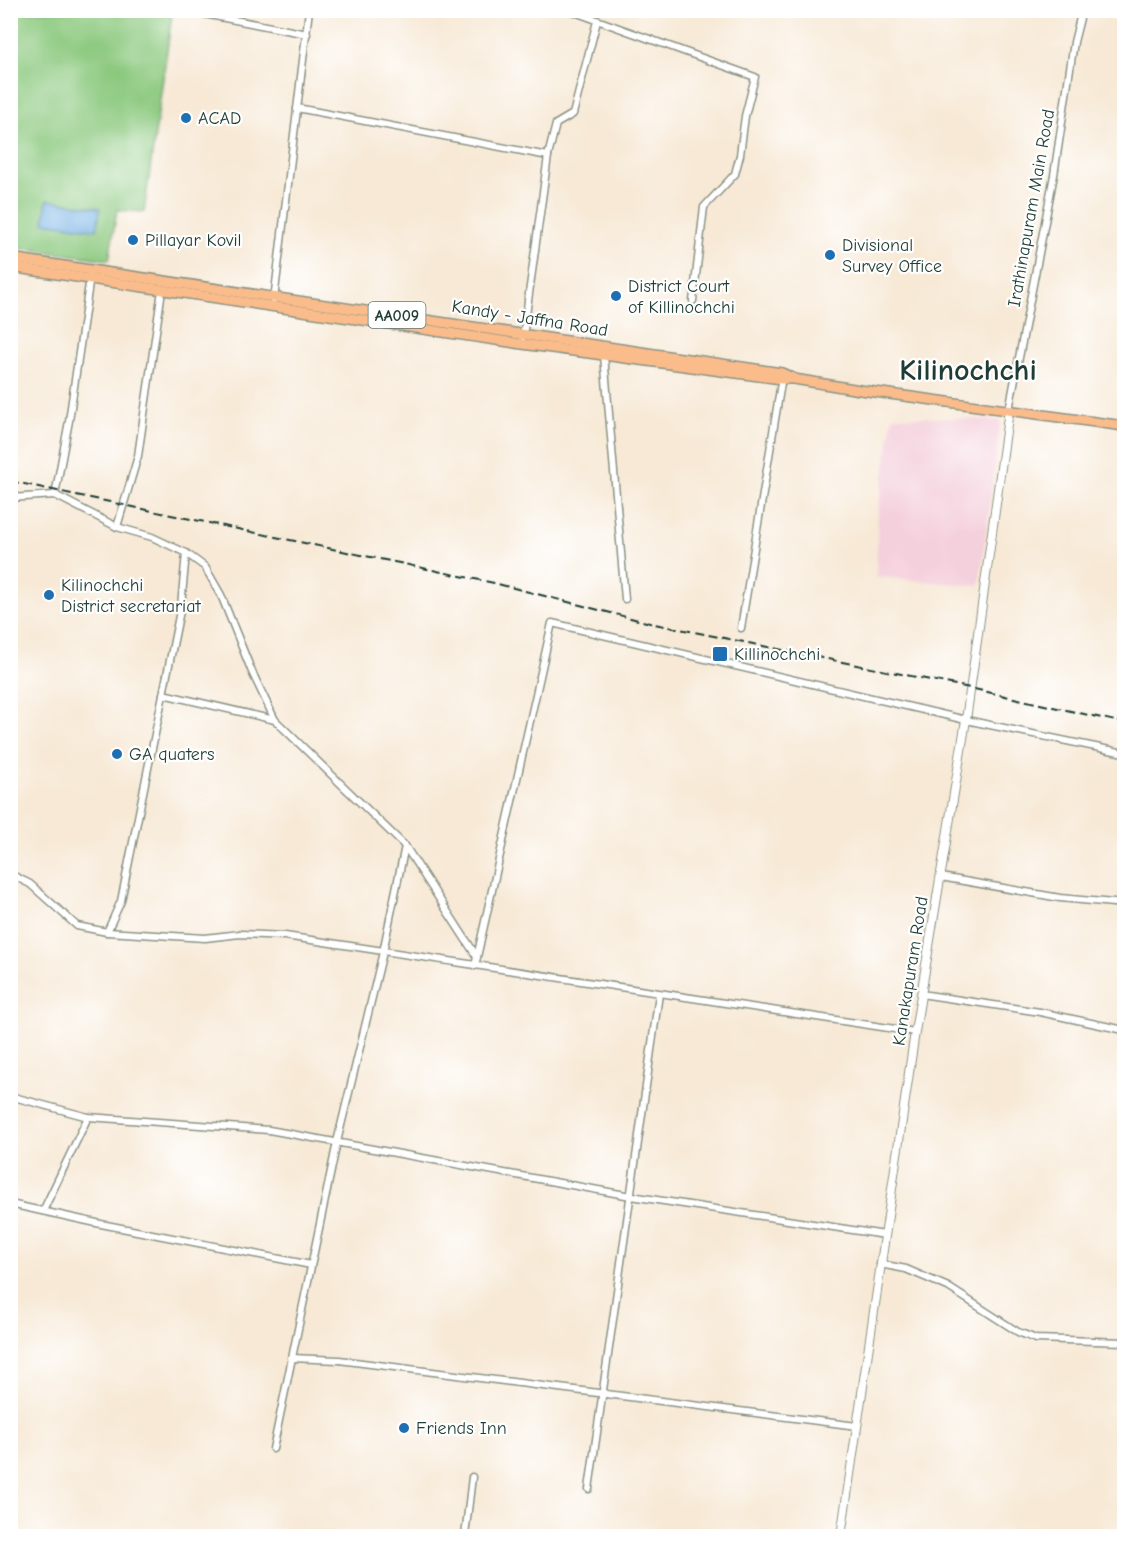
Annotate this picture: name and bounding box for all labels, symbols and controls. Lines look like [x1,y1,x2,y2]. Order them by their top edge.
place label: ACAD [198,108,241,129]
street label: Irathinapuram Main Road [1004,108,1059,309]
marker: ACAD [179,111,193,125]
place label: Pillayar Kovil [145,230,242,251]
marker: Pillayar Kovil [126,233,140,247]
place label: Divisional Survey Office [842,235,942,277]
marker: Divisional Survey Office [823,248,837,262]
place label: District Court of Killinochchi [628,276,735,318]
marker: District Court of Killinochchi [609,289,623,303]
street label: Kandy - Jaffna Road [450,296,610,341]
road number: AA009 [368,302,426,328]
district label: Kilinochchi [899,353,1037,388]
place label: Kilinochchi District secretariat [61,575,201,617]
marker: Kilinochchi District secretariat [42,588,56,602]
place label: Killinochchi [734,644,820,665]
marker: Killinochchi [711,645,729,663]
place label: GA quaters [129,744,214,765]
marker: GA quaters [110,747,124,761]
street label: Kanakapuram Road [888,895,933,1047]
place label: Friends Inn [416,1418,507,1439]
marker: Friends Inn [397,1421,411,1435]

